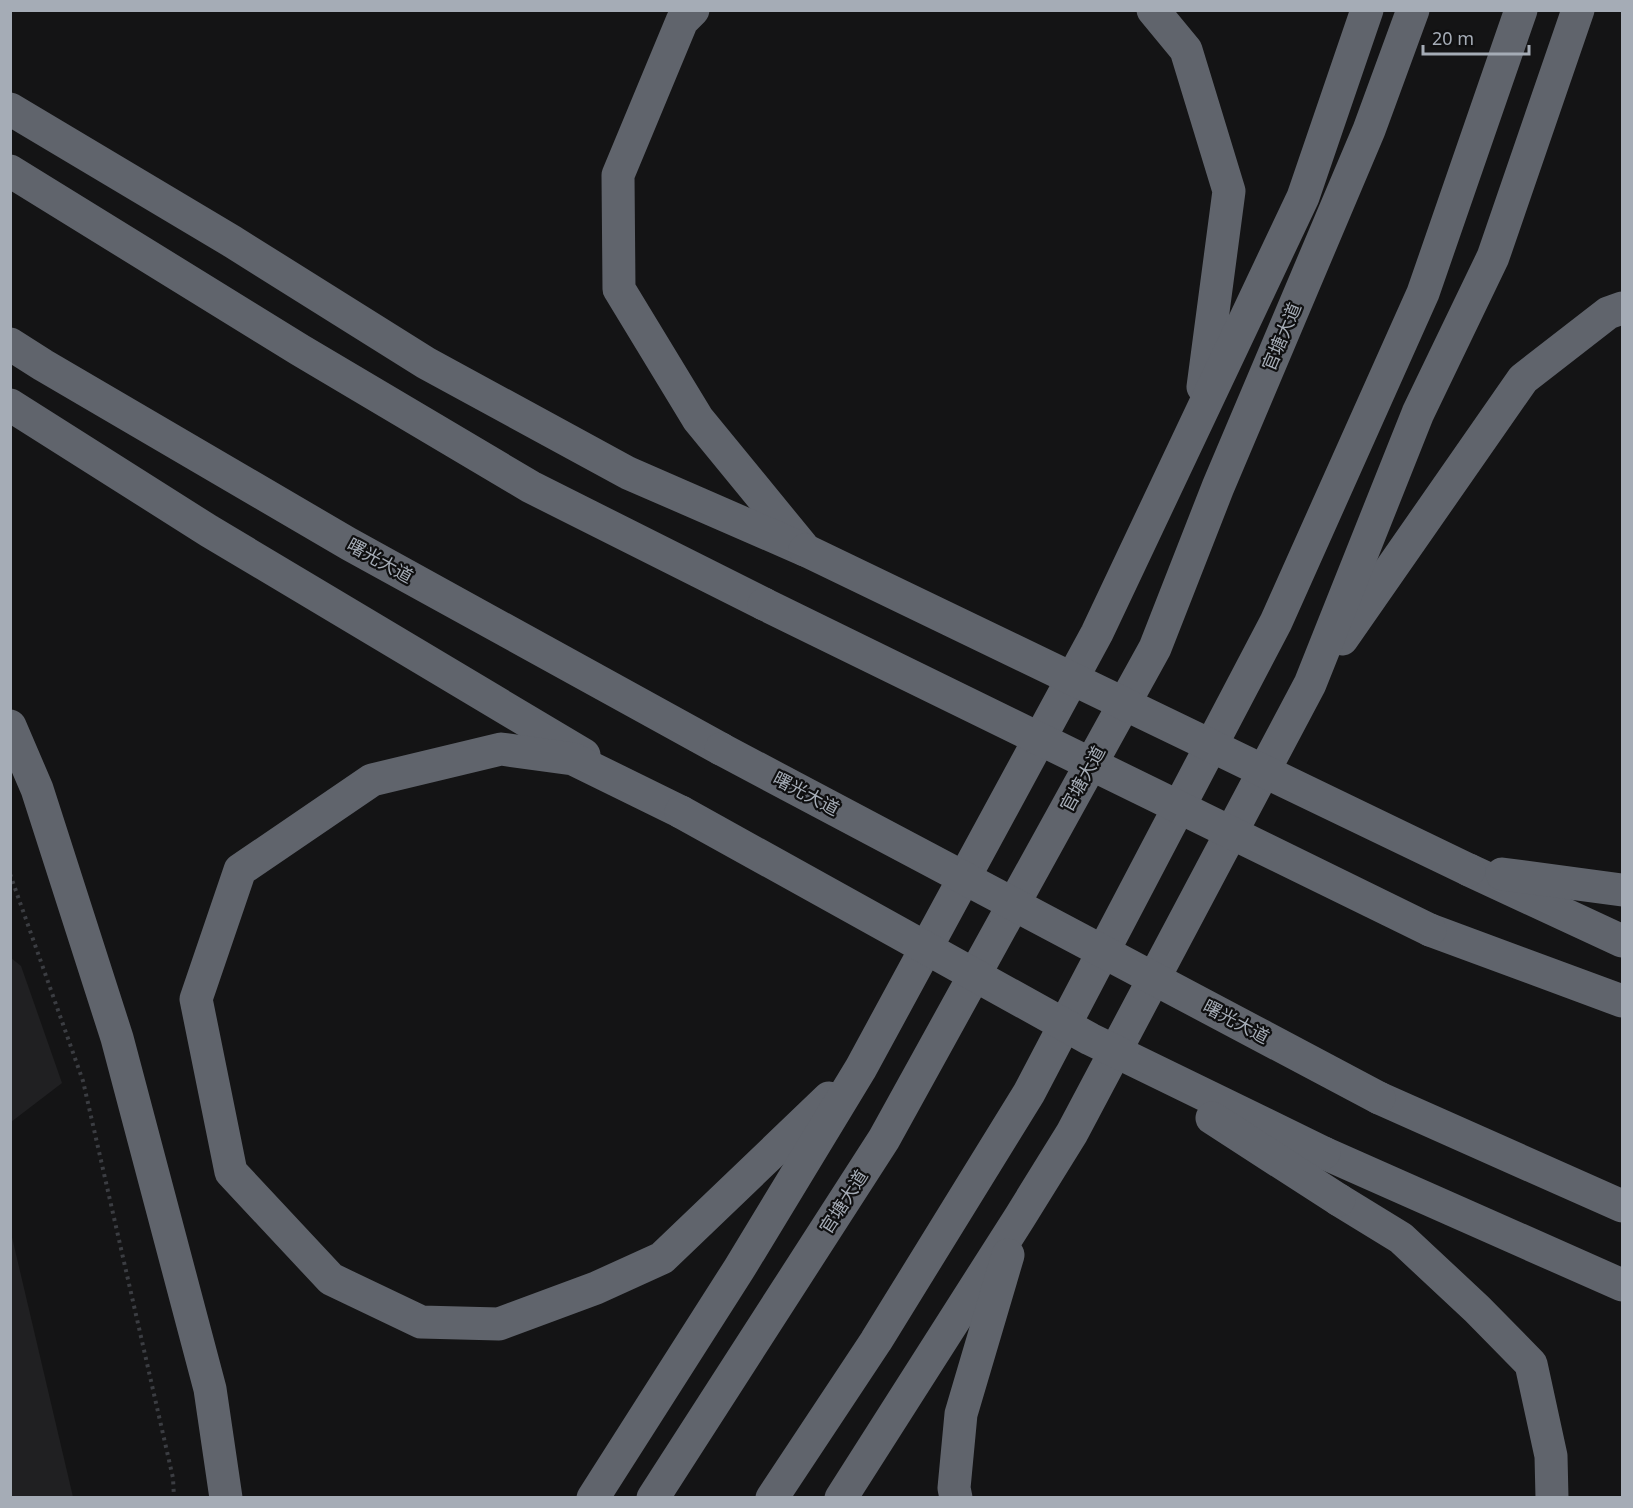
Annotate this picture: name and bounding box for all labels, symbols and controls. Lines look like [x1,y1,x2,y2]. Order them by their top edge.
scale bar [1423,18,1530,56]
text: 20 m [1432,26,1474,50]
street label: 官塘大道 [1256,299,1306,374]
street label: 曙光大道 [343,532,418,588]
street label: 官塘大道 [1054,741,1110,816]
street label: 曙光大道 [769,766,844,821]
street label: 曙光大道 [1199,994,1274,1049]
street label: 官塘大道 [813,1165,873,1238]

